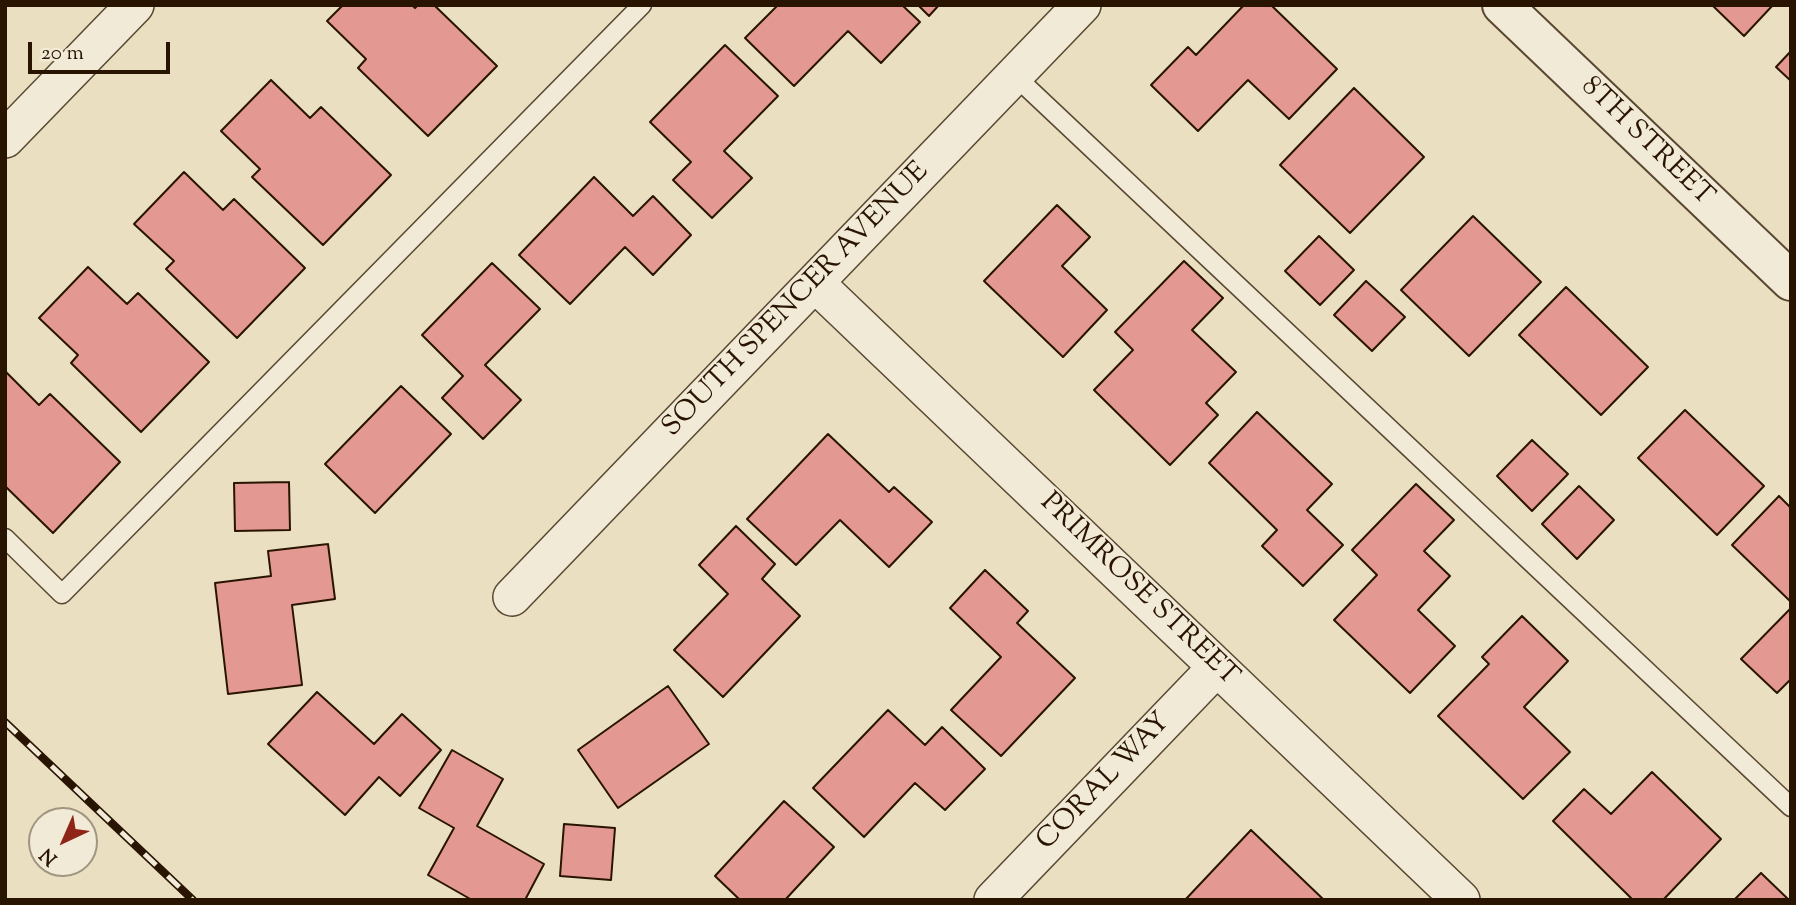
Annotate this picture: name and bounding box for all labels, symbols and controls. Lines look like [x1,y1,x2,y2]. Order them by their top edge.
scale bar [32,28,173,72]
text: 20 m [41,39,84,69]
street label: 8TH STREET [1573,71,1719,215]
street label: SOUTH SPENCER AVENUE [657,157,937,445]
street label: PRIMROSE STREET [1032,487,1244,695]
street label: CORAL WAY [1031,707,1179,859]
north arrow [28,807,98,877]
text: N [35,841,64,871]

